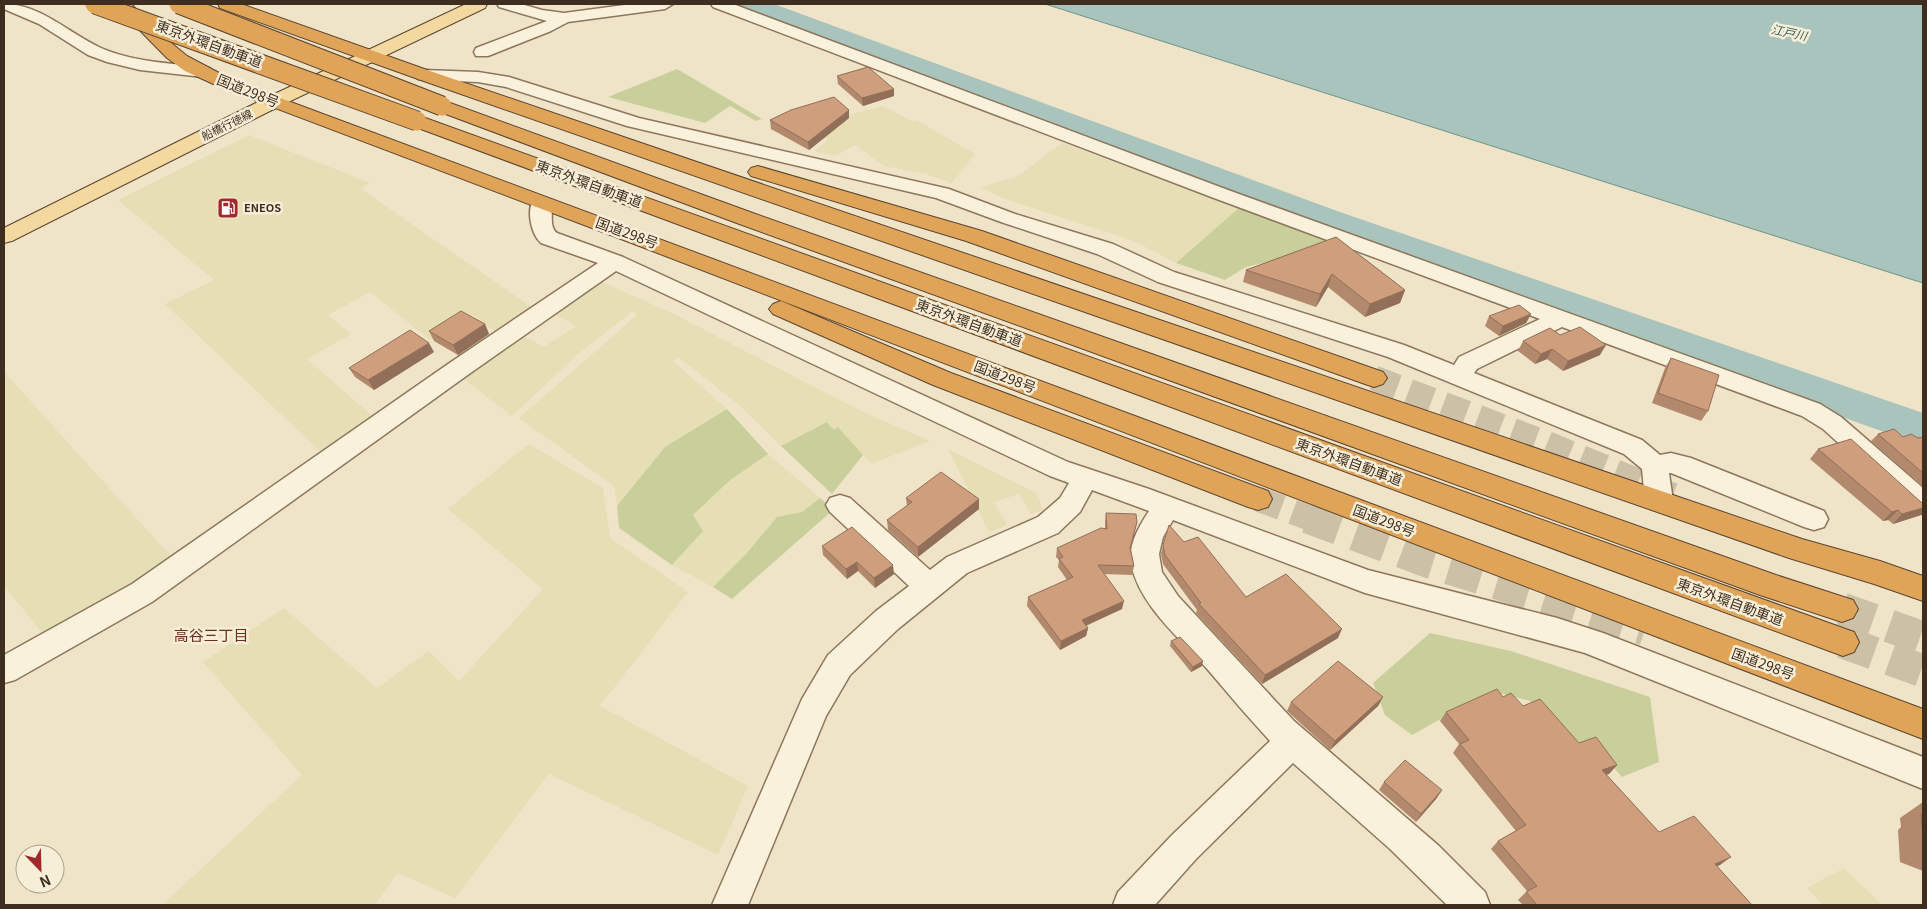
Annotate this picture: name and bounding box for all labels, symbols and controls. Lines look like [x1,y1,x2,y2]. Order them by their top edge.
street label: 東京外環自動車道 [153,15,265,72]
water label: 江戸川 [1770,19,1811,44]
street label: 国道298号 [214,69,282,112]
street label: 船橋行徳線 [198,105,255,143]
street label: 東京外環自動車道 [533,155,645,212]
fuel station icon: ENEOS [216,196,240,220]
place label: ENEOS [244,199,281,215]
street label: 国道298号 [593,211,661,253]
street label: 東京外環自動車道 [913,294,1025,351]
street label: 国道298号 [971,355,1039,397]
street label: 東京外環自動車道 [1293,433,1405,490]
street label: 国道298号 [1350,499,1418,541]
street label: 東京外環自動車道 [1674,573,1786,630]
district label: 高谷三丁目 [173,624,249,645]
street label: 国道298号 [1729,642,1797,684]
north arrow [15,844,65,894]
text: N [37,871,54,893]

